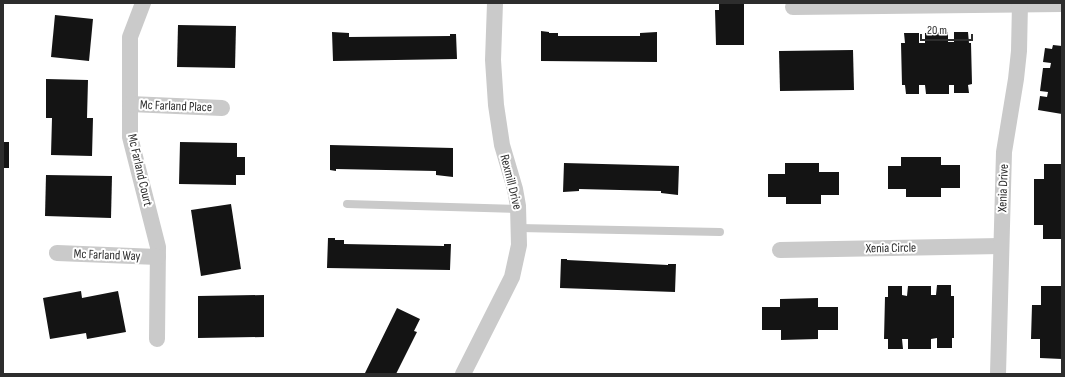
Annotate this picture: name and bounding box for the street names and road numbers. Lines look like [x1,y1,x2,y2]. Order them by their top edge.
street label: Mc Farland Place [140,97,212,115]
street label: Mc Farland Court [124,132,156,208]
street label: Rexmill Drive [496,153,526,211]
street label: Xenia Drive [994,164,1012,213]
street label: Xenia Circle [865,240,916,256]
street label: Mc Farland Way [73,246,141,264]

